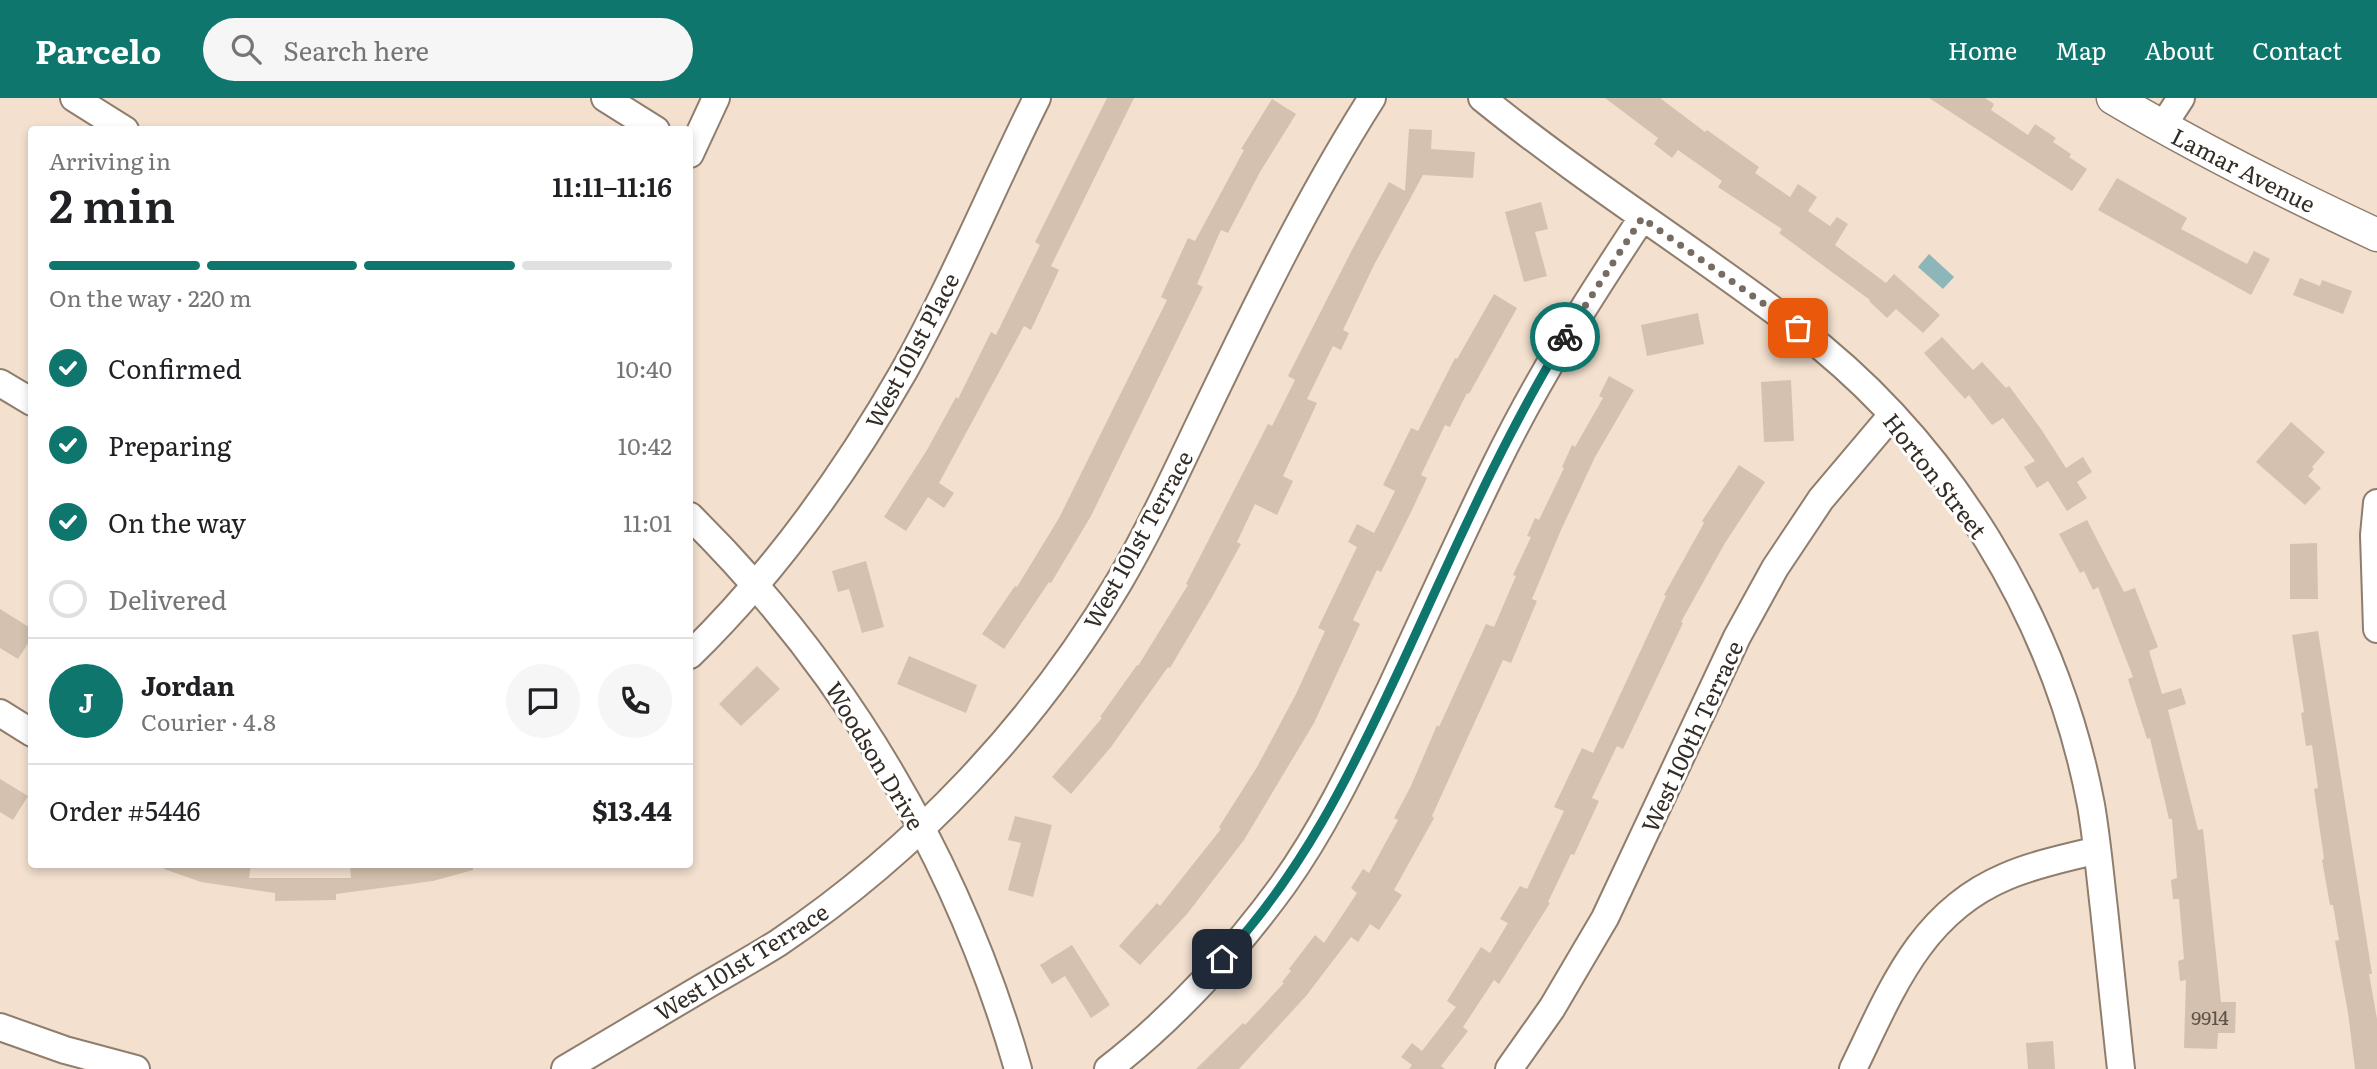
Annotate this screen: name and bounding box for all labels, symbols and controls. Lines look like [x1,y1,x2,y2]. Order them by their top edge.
search box [203,18,693,81]
text: Parcelo [35,25,161,74]
icon: search [227,30,265,68]
text: Search here [283,30,429,69]
text: Home [1948,32,2017,67]
text: Map [2055,32,2106,67]
text: About [2144,32,2214,67]
text: Contact [2252,32,2342,67]
street label: Lamar Avenue [2166,118,2322,220]
text: Arriving in [49,143,171,177]
text: 11:11–11:16 [552,166,672,205]
text: 2 min [49,169,175,237]
street label: West 101st Place [856,266,966,434]
text: On the way · 220 m [49,280,252,314]
pin [1768,298,1828,358]
courier [1530,302,1600,372]
icon: bag [1779,309,1817,347]
icon: bike [1546,318,1584,356]
text: Confirmed [108,348,242,387]
icon: check [49,349,87,387]
text: 10:40 [616,351,672,385]
street label: Horton Street [1876,405,1996,546]
text: Preparing [108,425,231,464]
icon: check [49,426,87,464]
text: 10:42 [618,428,672,462]
street label: West 101st Terrace [1074,444,1200,634]
text: On the way [108,502,246,541]
icon: check [49,503,87,541]
text: 11:01 [623,505,672,539]
text: Delivered [108,579,227,618]
street label: West 100th Terrace [1632,634,1750,838]
button: chat [506,664,580,738]
button: phone [598,664,672,738]
text: Jordan [141,665,235,704]
street label: Woodson Drive [818,674,934,836]
text: J [79,682,93,721]
text: Courier · 4.8 [141,704,276,738]
text: Order #5446 [49,790,201,829]
text: $13.44 [592,790,672,829]
street label: West 101st Terrace [648,894,835,1028]
pin [1192,929,1252,989]
icon: home [1203,940,1241,978]
house number: 9914 [2191,1003,2229,1031]

